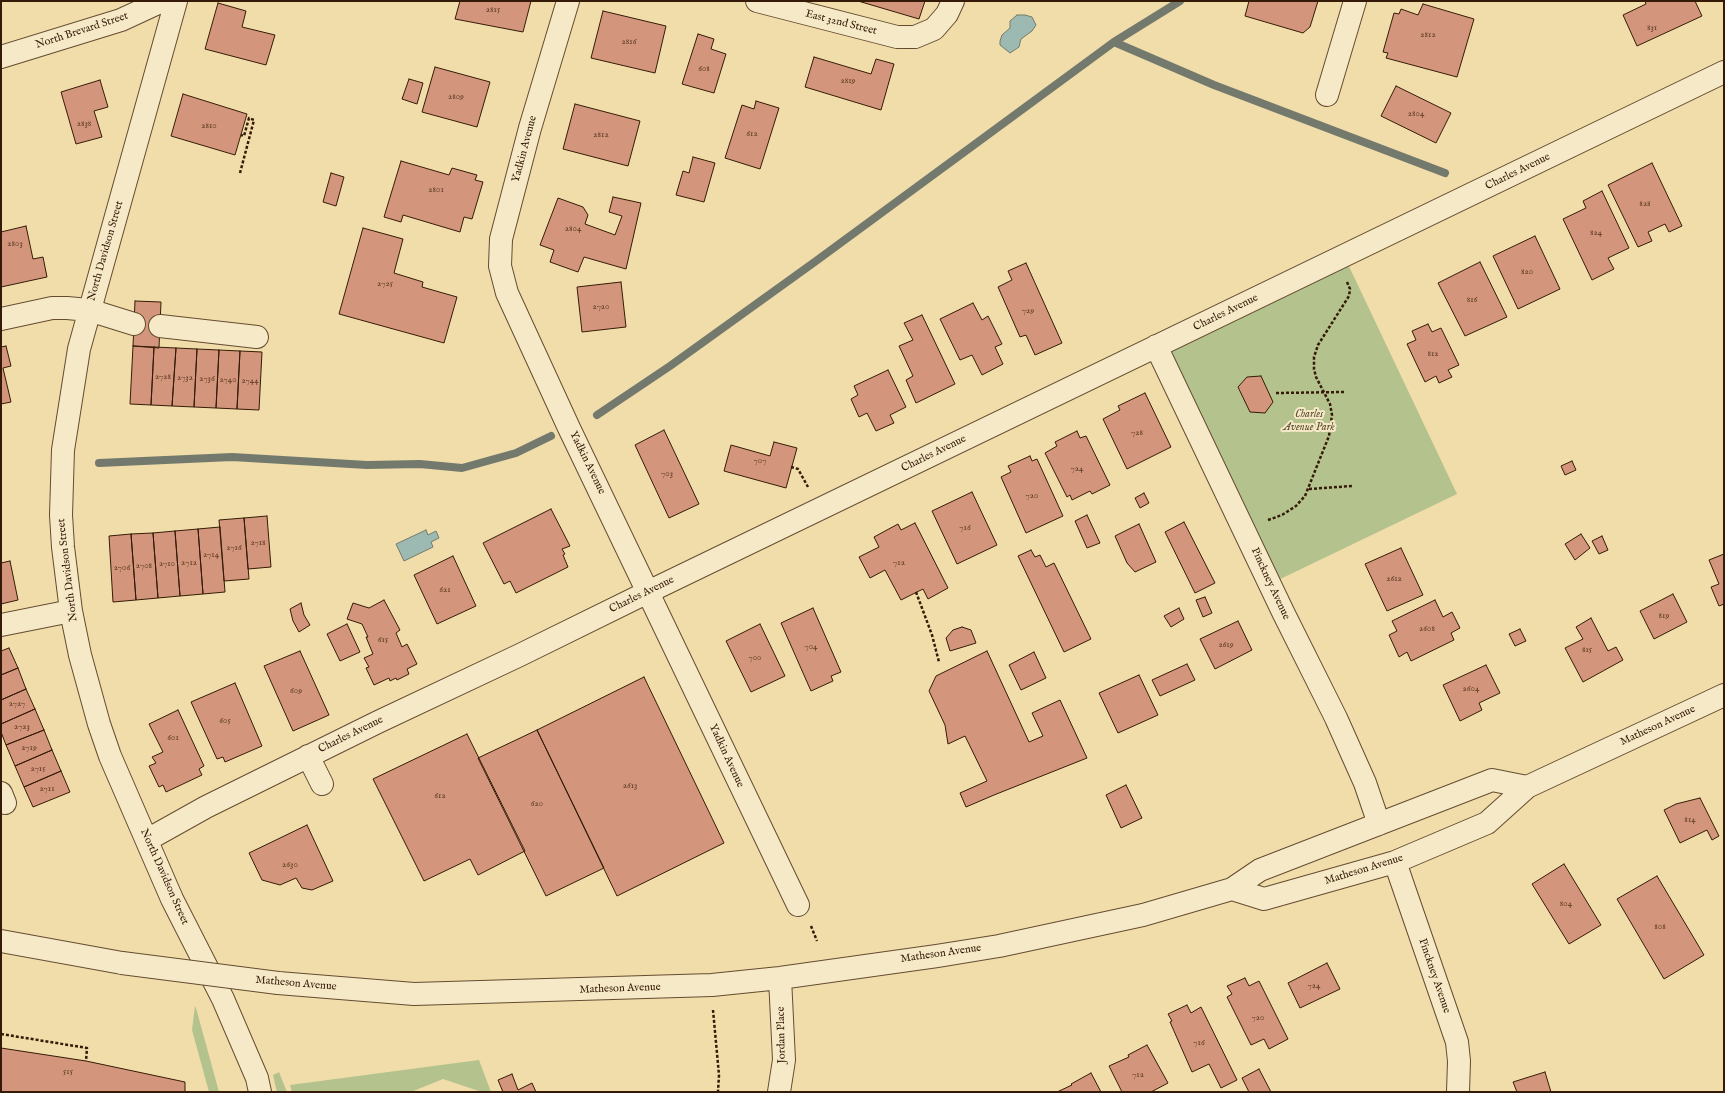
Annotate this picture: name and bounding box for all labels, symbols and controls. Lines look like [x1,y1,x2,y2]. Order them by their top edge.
house number: 2815 [486,5,500,15]
street label: East 32nd Street [804,8,878,38]
street label: North Brevard Street [34,10,130,52]
house number: 831 [1647,23,1657,33]
house number: 2812 [1420,30,1436,40]
house number: 2816 [622,37,636,47]
house number: 608 [698,64,710,74]
house number: 2819 [840,76,856,86]
house number: 2809 [448,92,464,102]
house number: 2804 [1408,109,1424,119]
street label: Yadkin Avenue [510,114,540,184]
house number: 2838 [77,119,91,129]
house number: 2810 [201,121,217,131]
house number: 612 [746,129,758,139]
house number: 2812 [593,130,609,140]
street label: Charles Avenue [1483,151,1553,193]
house number: 2801 [428,185,444,195]
street label: North Davidson Street [85,199,127,303]
house number: 828 [1639,199,1651,209]
house number: 2804 [565,224,581,234]
house number: 824 [1590,228,1602,238]
house number: 2803 [7,239,23,249]
house number: 820 [1521,267,1533,277]
house number: 2725 [377,279,393,289]
street label: Charles Avenue [1191,292,1261,334]
house number: 816 [1467,295,1477,305]
house number: 2720 [593,302,609,312]
house number: 729 [1022,306,1034,316]
house number: 812 [1427,349,1439,359]
house number: 2728 [155,372,171,382]
house number: 2732 [177,373,193,383]
house number: 2736 [199,374,215,384]
house number: 2740 [219,375,237,385]
house number: 2744 [241,376,259,386]
park label: Charles Avenue Park [1283,408,1335,434]
house number: 728 [1131,428,1143,438]
street label: Yadkin Avenue [566,429,608,497]
street label: Charles Avenue [899,433,969,475]
house number: 707 [754,456,766,466]
house number: 724 [1071,464,1083,474]
house number: 703 [661,469,673,479]
house number: 720 [1026,491,1038,501]
street label: North Davidson Street [55,518,81,622]
house number: 716 [959,523,971,533]
house number: 2718 [250,538,266,548]
house number: 2716 [226,543,242,553]
street label: Pinckney Avenue [1248,546,1292,622]
house number: 2714 [203,550,219,560]
house number: 2712 [181,558,197,568]
house number: 712 [893,558,905,568]
house number: 2710 [159,559,175,569]
house number: 2708 [136,561,152,571]
house number: 2706 [114,563,130,573]
street label: Charles Avenue [607,574,677,616]
house number: 2612 [1386,574,1402,584]
house number: 621 [439,585,451,595]
house number: 819 [1659,611,1669,621]
house number: 2608 [1419,624,1435,634]
house number: 615 [378,635,388,645]
house number: 2619 [1218,640,1234,650]
house number: 704 [804,642,818,652]
house number: 815 [1582,645,1592,655]
house number: 700 [748,653,762,663]
house number: 2604 [1463,684,1479,694]
house number: 609 [290,686,302,696]
house number: 2727 [9,699,25,709]
street label: Matheson Avenue [1618,703,1698,749]
street label: Charles Avenue [316,714,386,756]
house number: 605 [219,716,231,726]
house number: 2723 [14,722,30,732]
street label: Yadkin Avenue [706,722,746,790]
house number: 601 [167,733,179,743]
house number: 2719 [21,743,37,753]
house number: 2715 [31,764,45,774]
house number: 2613 [623,781,637,791]
house number: 2711 [39,784,55,794]
house number: 612 [434,791,446,801]
house number: 620 [531,799,543,809]
house number: 814 [1684,815,1696,825]
street label: North Davidson Street [137,827,191,927]
street label: Matheson Avenue [1323,852,1405,888]
house number: 2630 [282,860,298,870]
house number: 804 [1560,899,1572,909]
house number: 808 [1654,922,1666,932]
street label: Pinckney Avenue [1415,937,1453,1015]
street label: Matheson Avenue [900,942,982,966]
street label: Matheson Avenue [255,974,337,994]
street label: Matheson Avenue [579,981,661,997]
house number: 724 [1308,981,1320,991]
street label: Jordan Place [775,1006,789,1064]
house number: 720 [1252,1013,1264,1023]
house number: 716 [1193,1038,1205,1048]
house number: 515 [63,1067,73,1077]
house number: 712 [1132,1070,1144,1080]

